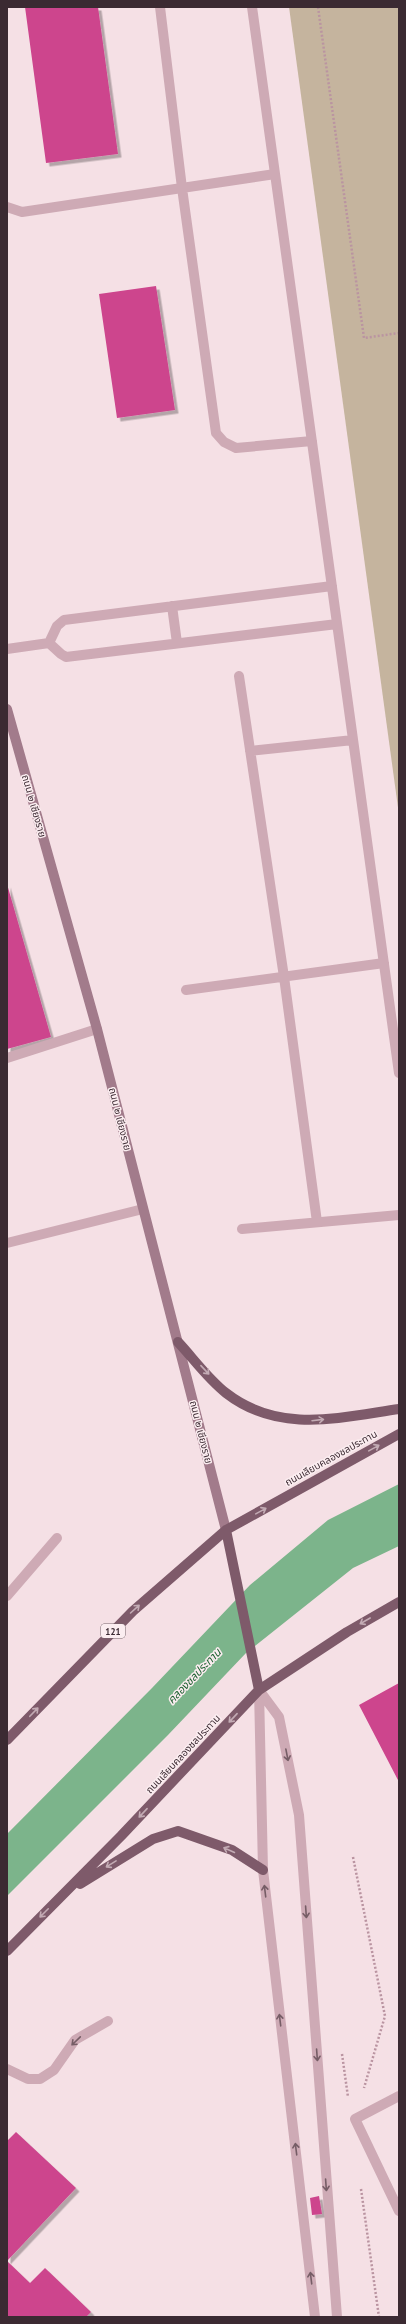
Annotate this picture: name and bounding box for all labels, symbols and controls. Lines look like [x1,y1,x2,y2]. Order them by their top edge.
street label: ถนน ๒ เชียงราย [19,773,49,839]
street label: ถนน ๒ เชียงราย [106,1086,134,1152]
one-way arrow [200,1365,209,1375]
street label: ถนน ๒ เชียงราย [187,1399,215,1465]
one-way arrow [311,1416,324,1424]
street label: ถนนเลียบคลองชลประทาน [283,1427,379,1489]
one-way arrow [368,1444,380,1451]
one-way arrow [254,1507,266,1514]
one-way arrow [130,1605,140,1614]
one-way arrow [359,1618,371,1626]
road number: 121 [101,1624,125,1638]
water label: คลองชลประทาน [164,1645,225,1706]
one-way arrow [29,1707,39,1717]
street label: ถนนเลียบคลองชลประทาน [143,1712,223,1796]
one-way arrow [228,1713,237,1723]
one-way arrow [283,1748,291,1761]
one-way arrow [139,1808,148,1818]
one-way arrow [224,1846,236,1853]
one-way arrow [105,1861,117,1869]
one-way arrow [261,1885,269,1898]
one-way arrow [302,1905,309,1918]
one-way arrow [40,1908,49,1918]
one-way arrow [276,2014,284,2027]
one-way arrow [71,2037,81,2046]
one-way arrow [313,2049,320,2062]
one-way arrow [292,2143,299,2156]
one-way arrow [323,2178,330,2191]
one-way arrow [307,2272,315,2285]

